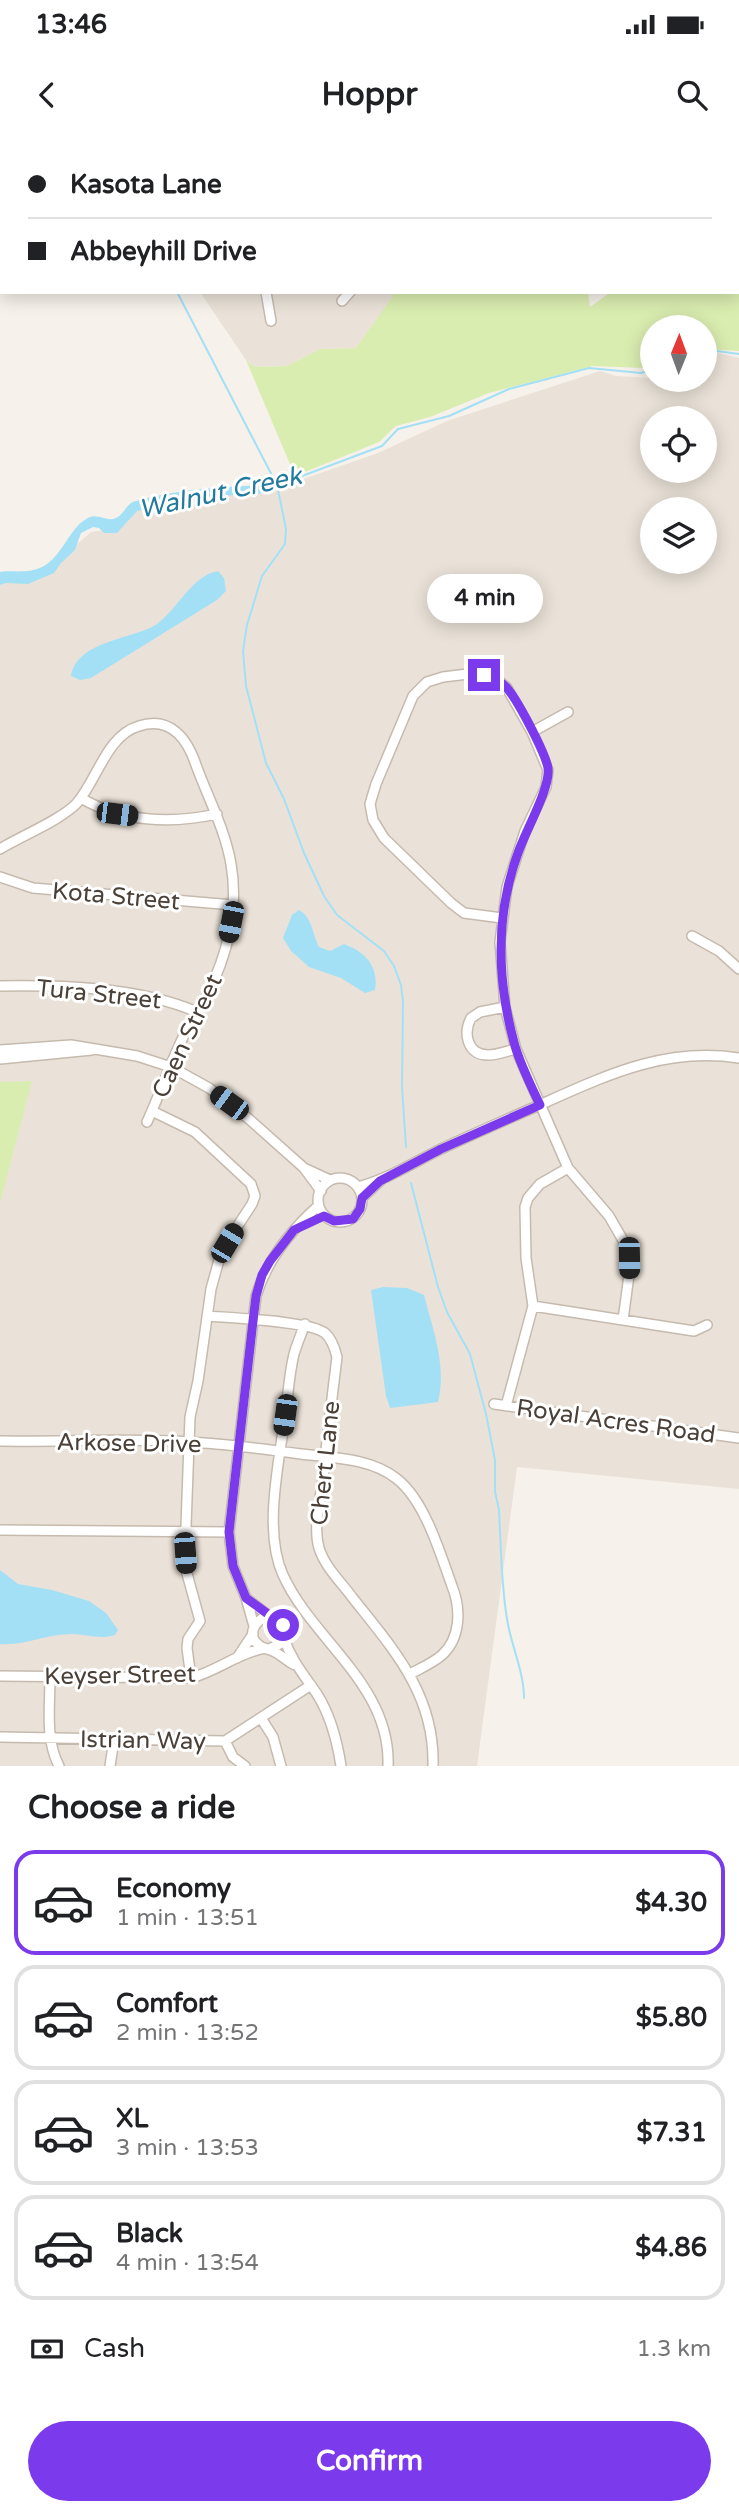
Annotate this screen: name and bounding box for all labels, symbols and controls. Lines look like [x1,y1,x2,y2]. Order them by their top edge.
text: 13:46 [35,9,107,40]
icon: back [28,76,66,114]
text: Hoppr [322,76,417,114]
icon: search [673,76,711,114]
text: Kasota Lane [70,169,222,200]
text: Abbeyhill Drive [70,236,257,267]
north arrow [640,315,718,392]
map controls [640,315,717,574]
button: locate [640,406,717,483]
water label: Walnut Creek [136,460,306,525]
button: layers [640,497,717,574]
callout: 4 min [426,574,542,622]
text: 4 min [454,584,516,612]
route end [468,659,500,691]
car [95,801,140,827]
street label: Kota Street [51,876,181,917]
car [217,899,246,945]
street label: Caen Street [146,970,229,1103]
street label: Tura Street [35,974,163,1015]
car [206,1082,253,1124]
car [208,1220,247,1266]
car [619,1237,640,1279]
car [272,1393,299,1437]
street label: Royal Acres Road [514,1393,717,1450]
street label: Chert Lane [305,1399,346,1527]
street label: Arkose Drive [56,1428,202,1459]
car [174,1531,197,1575]
route start [267,1609,299,1641]
street label: Keyser Street [44,1660,196,1691]
street label: Istrian Way [80,1725,206,1756]
text: Choose a ride [28,1789,235,1827]
icon: car [32,1871,95,1934]
text: Economy [116,1873,231,1904]
text: $4.30 [635,1887,707,1918]
text: 1 min · 13:51 [116,1904,259,1932]
icon: car [32,1986,95,2049]
text: Comfort [116,1988,218,2019]
text: $5.80 [636,2002,707,2033]
text: 2 min · 13:52 [116,2019,259,2047]
icon: car [32,2101,95,2164]
text: XL [116,2103,148,2134]
text: $7.31 [637,2117,707,2148]
text: 3 min · 13:53 [116,2134,259,2162]
icon: car [32,2216,95,2279]
text: Black [116,2218,183,2249]
text: $4.86 [635,2232,707,2263]
text: 4 min · 13:54 [116,2249,259,2277]
icon: cash [28,2330,66,2368]
text: Cash [84,2333,145,2364]
text: 1.3 km [637,2335,711,2363]
button: Confirm [28,2421,711,2501]

